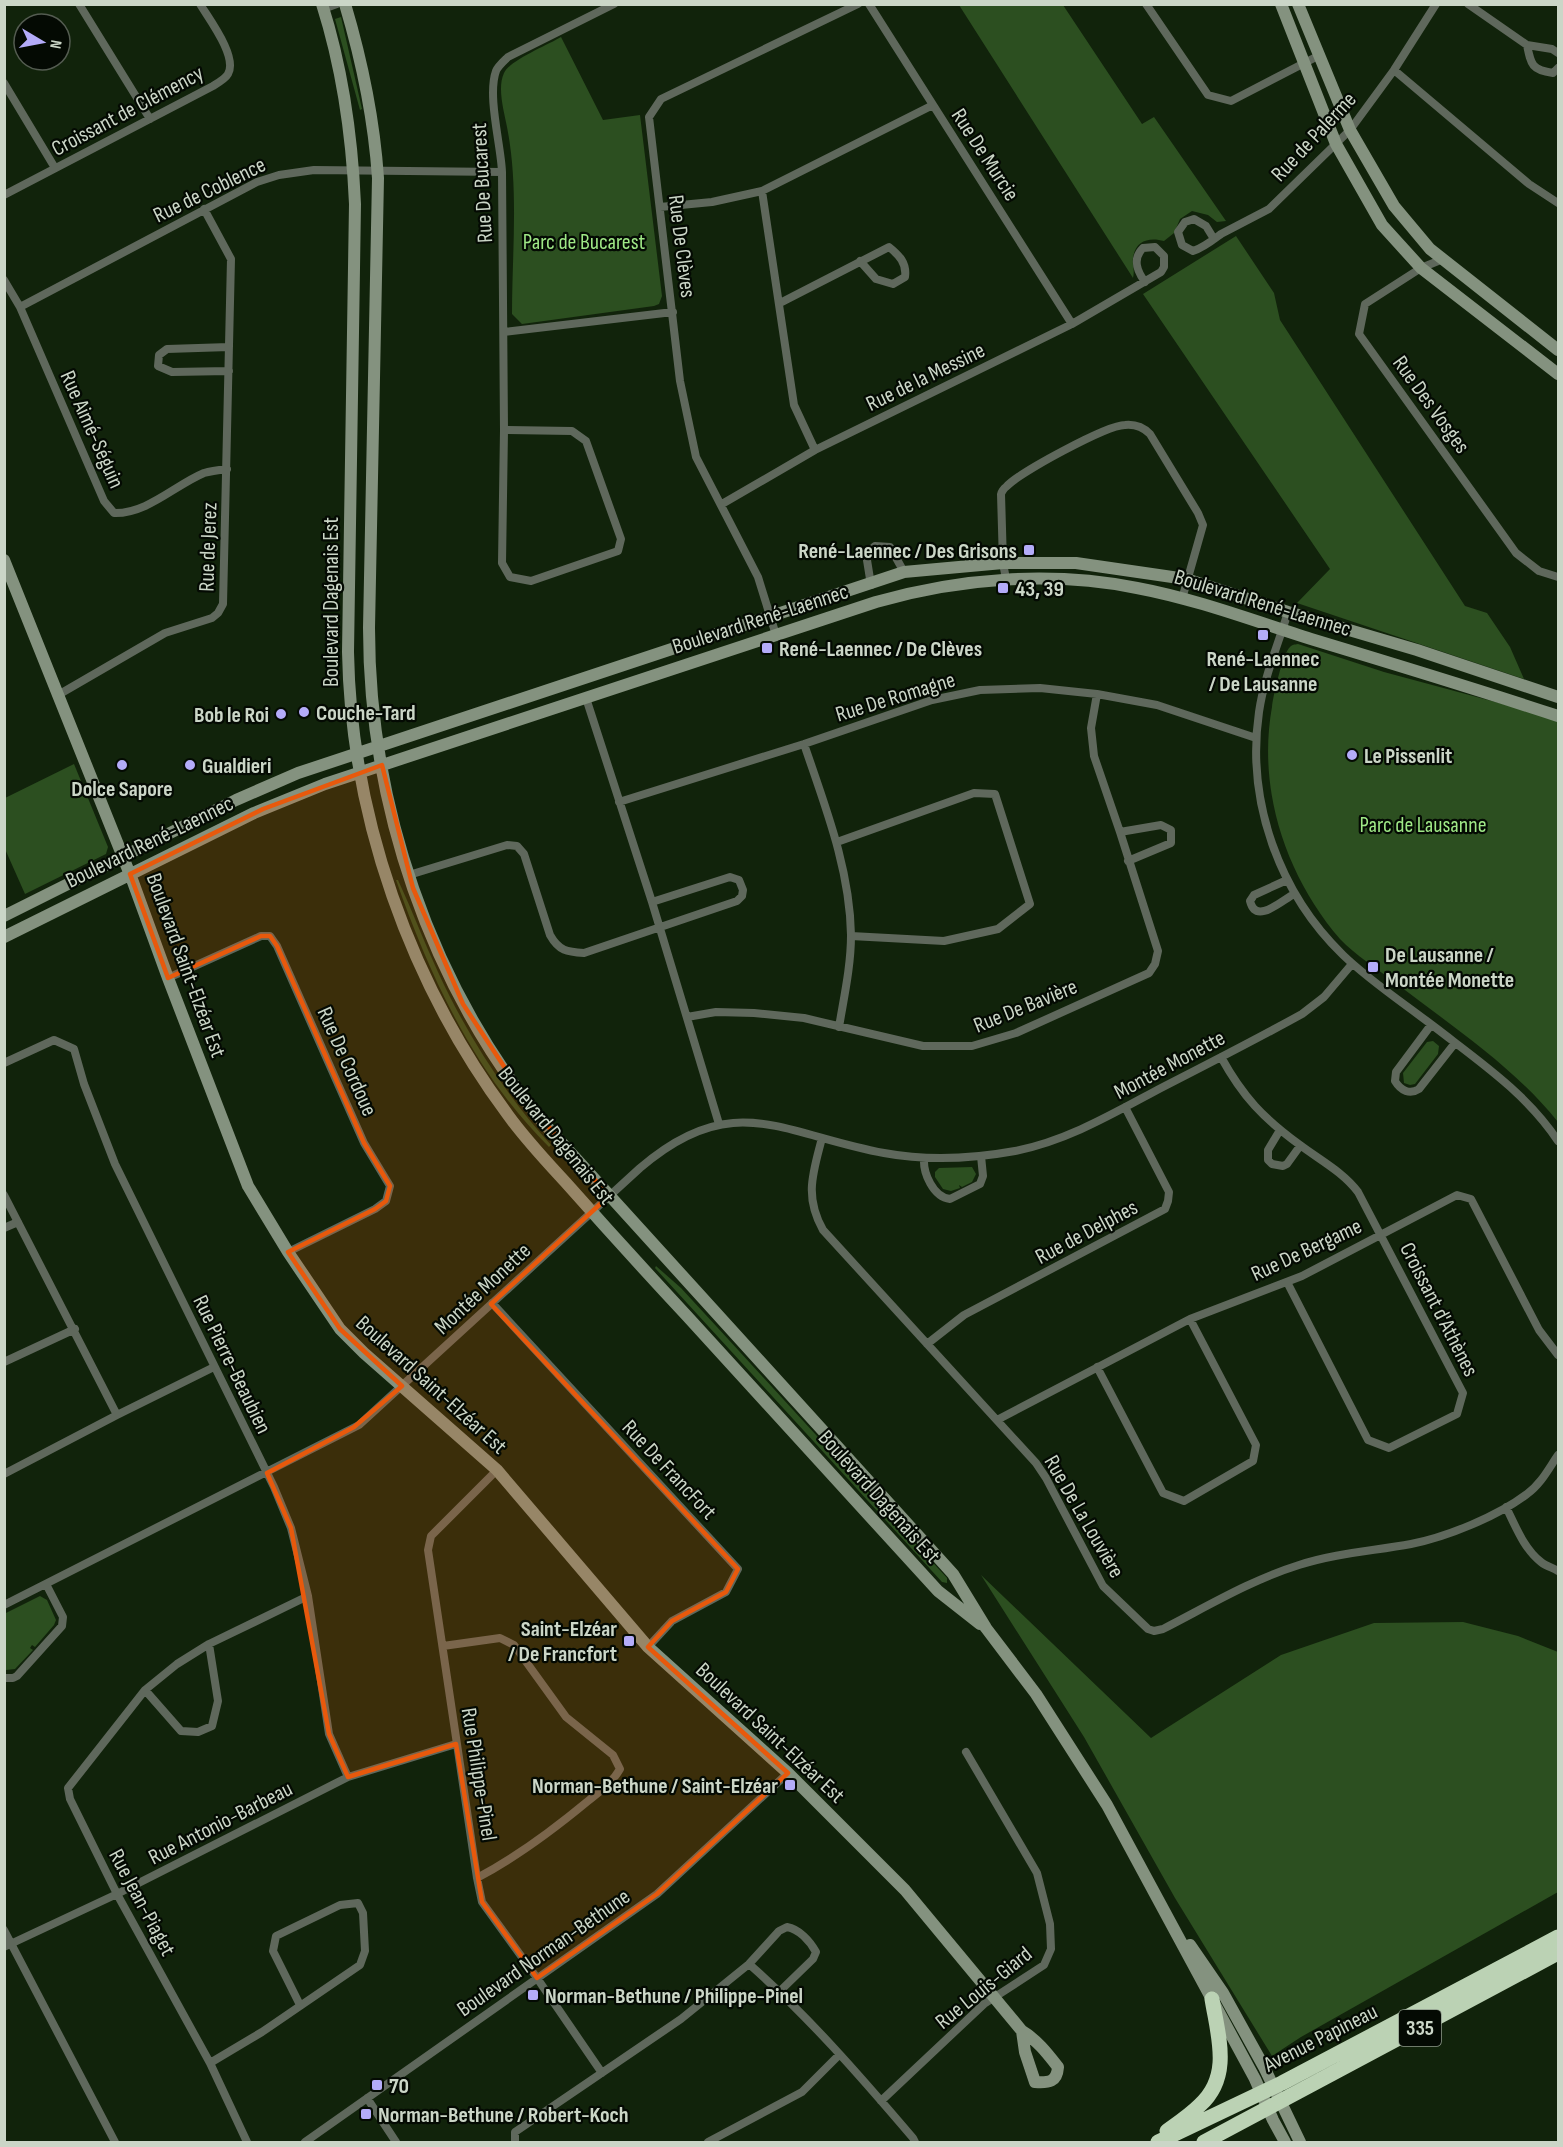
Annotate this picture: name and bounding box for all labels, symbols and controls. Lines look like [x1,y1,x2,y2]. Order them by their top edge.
north arrow [12,12,72,72]
text: N [45,38,65,50]
street label: Croissant de Clémency [47,60,209,163]
street label: Rue de Palerme [1266,87,1362,188]
street label: Rue De Murcie [945,103,1025,206]
street label: Rue De Bucarest [466,122,499,244]
street label: Rue de Coblence [149,152,270,229]
street label: Rue De Clèves [662,193,701,299]
park label: Parc de Bucarest [523,229,646,256]
street label: Rue de la Messine [862,337,990,418]
street label: Rue Des Vosges [1386,351,1475,459]
street label: Rue Aimé-Séguin [54,367,130,493]
street label: Rue de Jerez [193,502,224,592]
street label: Boulevard Dagenais Est [318,517,345,687]
place label: René-Laennec / Des Grisons [798,538,1017,565]
marker: René-Laennec / Des Grisons [1022,543,1036,557]
street label: Boulevard René-Laennec [1171,564,1354,643]
place label: 43, 39 [1015,576,1064,603]
street label: Boulevard René-Laennec [669,578,852,661]
marker: 43, 39 [996,581,1010,595]
marker: René-Laennec / De Lausanne [1256,628,1270,642]
place label: René-Laennec / De Clèves [779,636,982,663]
marker: René-Laennec / De Clèves [760,641,774,655]
place label: René-Laennec / De Lausanne [1206,646,1320,698]
street label: Rue De Romagne [832,666,958,728]
place label: Couche-Tard [316,700,416,727]
place label: Bob le Roi [194,702,269,729]
marker: Couche-Tard [297,705,311,719]
marker: Bob le Roi [274,707,288,721]
place label: Le Pissenlit [1364,743,1452,770]
marker: Le Pissenlit [1345,748,1359,762]
place label: Gualdieri [202,753,271,780]
marker: Dolce Sapore [115,758,129,772]
marker: Gualdieri [183,758,197,772]
place label: Dolce Sapore [71,776,173,803]
street label: Boulevard René-Laennec [61,790,238,895]
park label: Parc de Lausanne [1359,812,1487,839]
street label: Boulevard Saint-Elzéar Est [140,870,232,1062]
place label: De Lausanne / Montée Monette [1385,942,1514,994]
marker: De Lausanne / Montée Monette [1366,960,1380,974]
street label: Rue De Bavière [970,973,1081,1039]
street label: Rue De Cordoue [311,1003,383,1120]
street label: Montée Monette [1110,1025,1230,1106]
street label: Boulevard Dagenais Est [492,1061,620,1211]
street label: Rue de Delphes [1031,1194,1143,1271]
street label: Rue De Bergame [1247,1213,1366,1288]
street label: Montée Monette [429,1238,537,1341]
street label: Croissant d'Athènes [1393,1238,1484,1381]
street label: Rue Pierre-Beaubien [186,1291,277,1438]
street label: Boulevard Saint-Elzéar Est [350,1310,512,1460]
street label: Rue De FrancFort [616,1415,722,1526]
street label: Boulevard Dagenais Est [812,1425,946,1569]
street label: Rue De La Louvière [1038,1450,1130,1583]
place label: Saint-Elzéar / De Francfort [508,1616,617,1668]
marker: Saint-Elzéar / De Francfort [622,1634,636,1648]
street label: Boulevard Saint-Elzéar Est [690,1657,850,1809]
street label: Rue Philippe-Pinel [455,1706,502,1843]
place label: Norman-Bethune / Saint-Elzéar [532,1773,778,1800]
street label: Rue Antonio-Barbeau [144,1775,297,1871]
marker: Norman-Bethune / Saint-Elzéar [783,1778,797,1792]
street label: Rue Jean-Piaget [102,1845,181,1961]
street label: Boulevard Norman-Bethune [452,1883,636,2023]
street label: Rue Louis-Giard [930,1941,1038,2035]
place label: Norman-Bethune / Philippe-Pinel [545,1983,803,2010]
marker: Norman-Bethune / Philippe-Pinel [526,1988,540,2002]
street label: Avenue Papineau [1258,1998,1382,2079]
road number: 335 [1399,2010,1441,2046]
place label: 70 [389,2073,409,2100]
marker: 70 [370,2078,384,2092]
place label: Norman-Bethune / Robert-Koch [378,2102,629,2129]
marker: Norman-Bethune / Robert-Koch [359,2107,373,2121]

